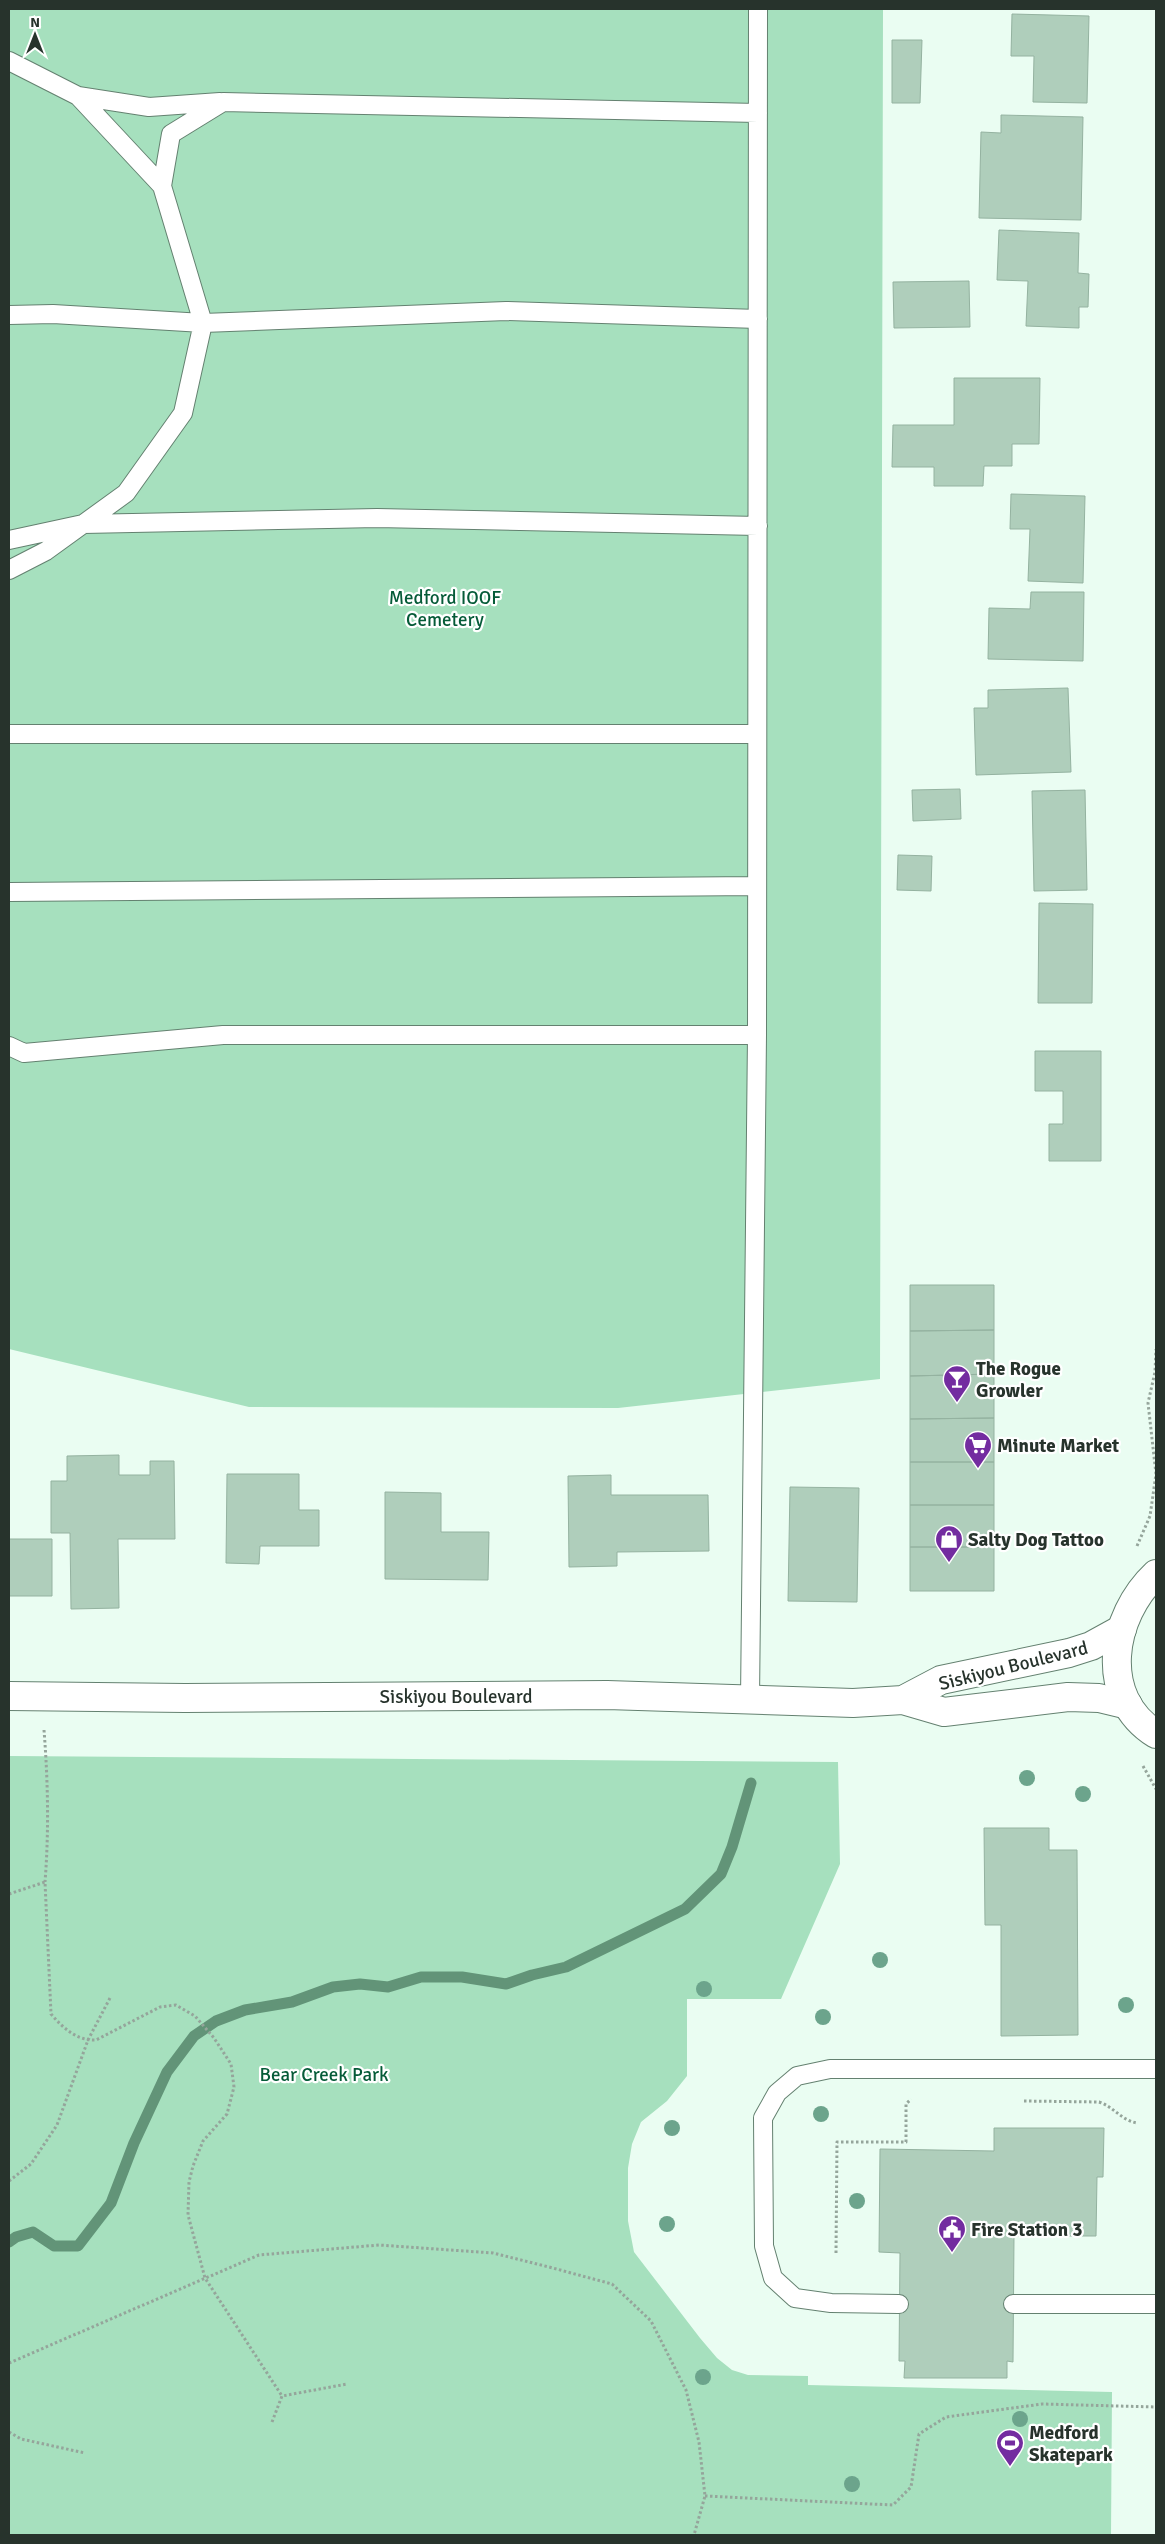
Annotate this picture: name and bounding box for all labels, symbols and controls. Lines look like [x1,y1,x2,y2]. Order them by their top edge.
north arrow [10,10,60,60]
text: N [30,14,40,31]
park label: Medford IOOF Cemetery [389,586,501,632]
place label: The Rogue Growler [976,1357,1061,1403]
bar icon: The Rogue Growler [942,1364,972,1403]
supermarket icon: Minute Market [963,1430,993,1469]
place label: Minute Market [997,1434,1119,1458]
shop icon: Salty Dog Tattoo [934,1524,964,1563]
place label: Salty Dog Tattoo [968,1528,1104,1552]
street label: Siskiyou Boulevard [936,1636,1090,1696]
street label: Siskiyou Boulevard [379,1685,533,1709]
park label: Bear Creek Park [259,2063,389,2087]
public building icon: Fire Station 3 [937,2214,967,2253]
place label: Fire Station 3 [971,2218,1083,2242]
place label: Medford Skatepark [1029,2421,1113,2467]
sports icon: Medford Skatepark [995,2428,1025,2467]

